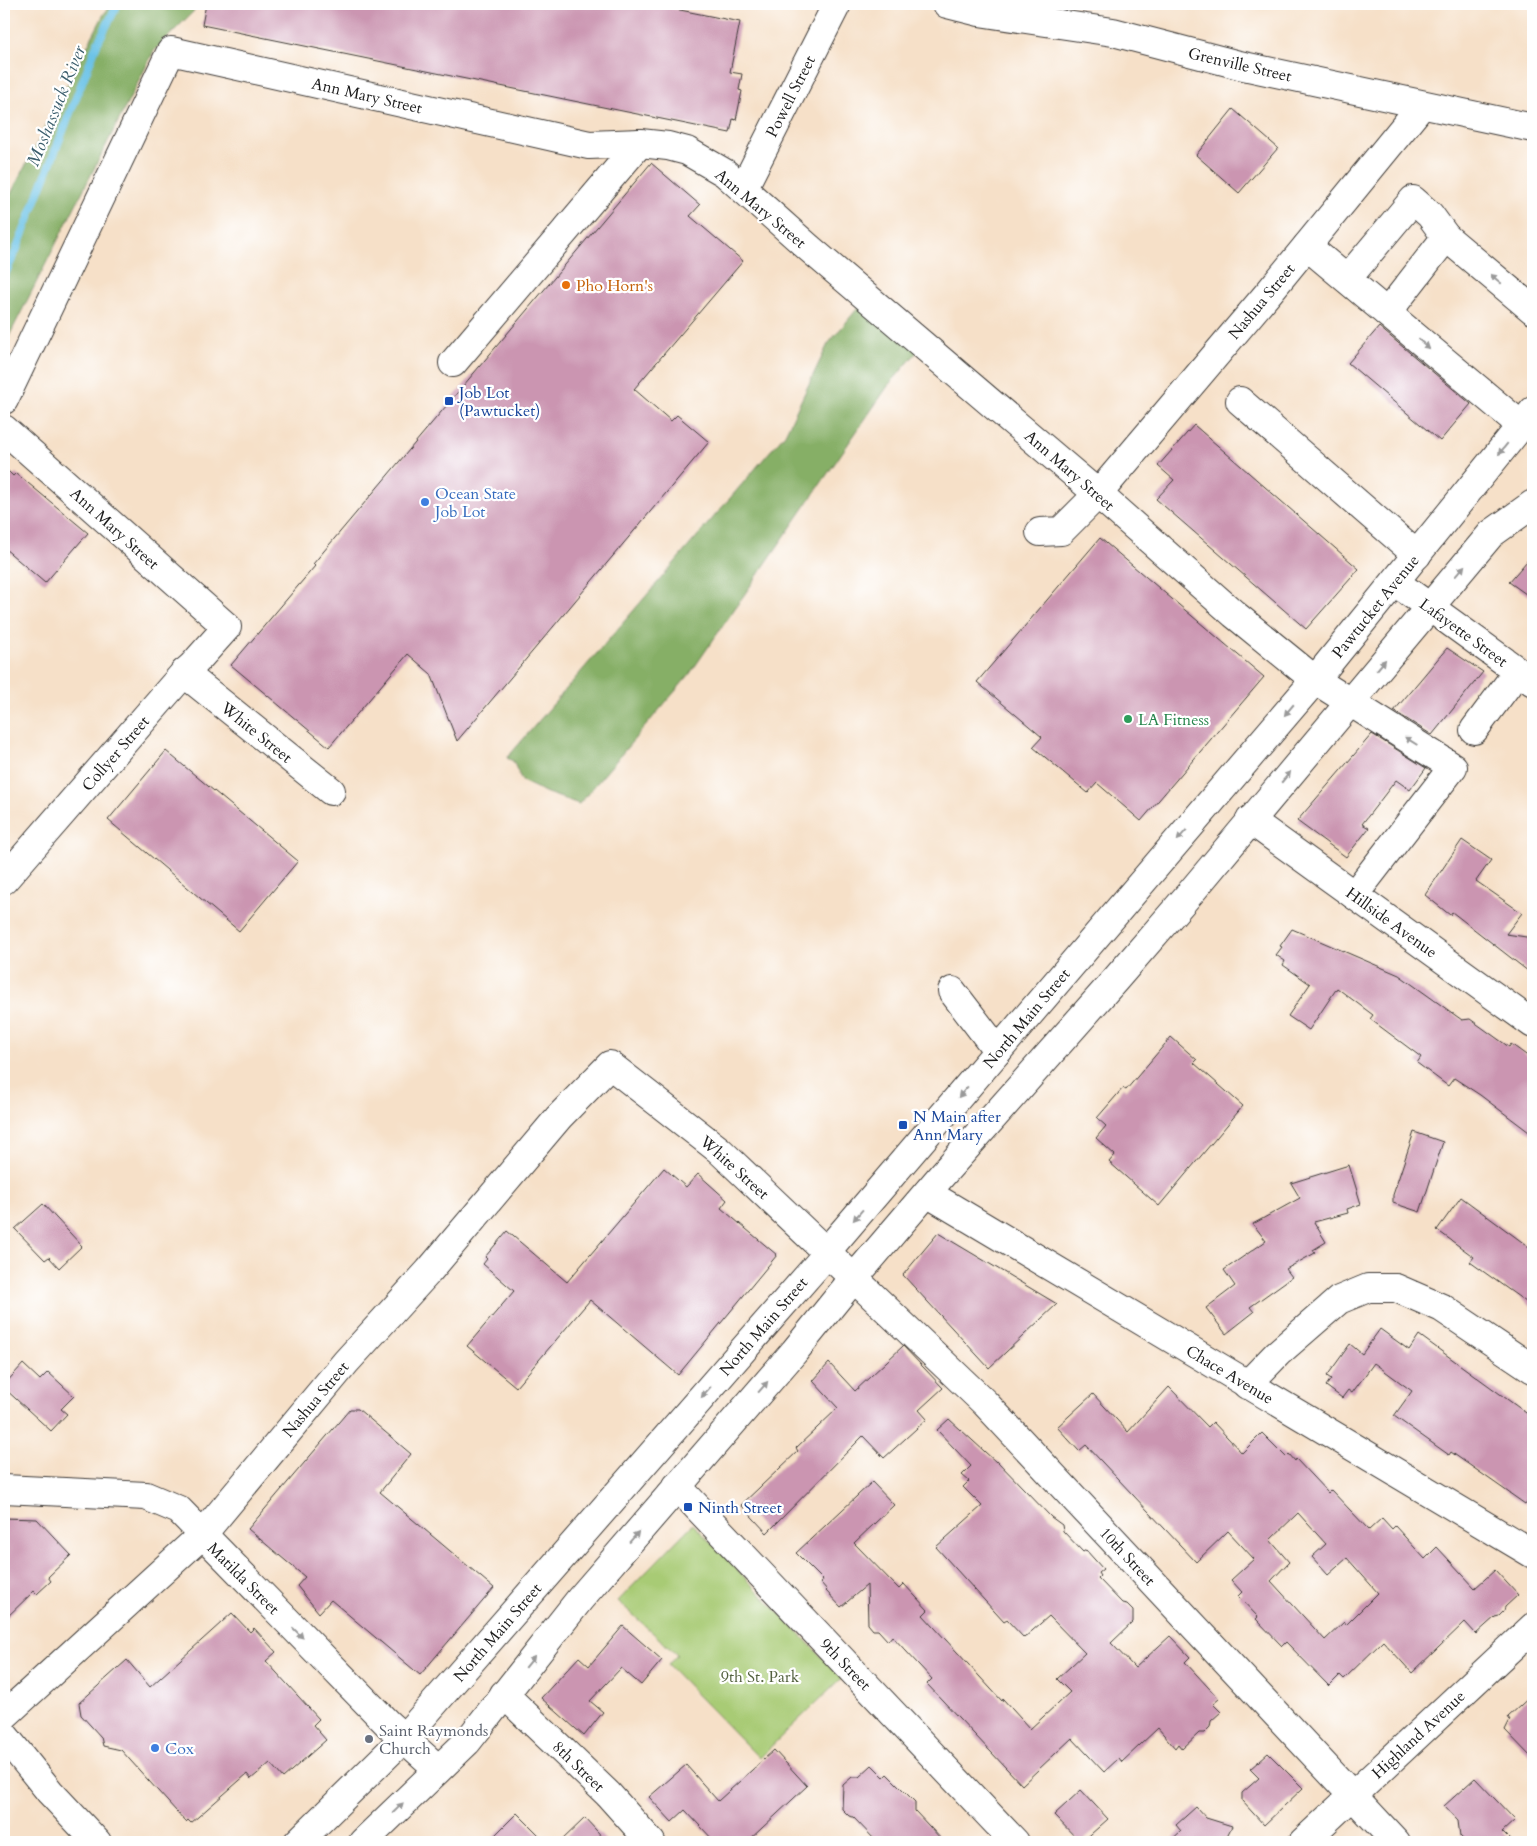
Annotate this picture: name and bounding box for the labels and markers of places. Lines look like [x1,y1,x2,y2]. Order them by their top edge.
place label: Pho Horn's [576,275,653,297]
marker: Pho Horn's [560,279,572,291]
place label: Job Lot (Pawtucket) [457,382,540,422]
marker: Job Lot (Pawtucket) [443,395,455,407]
place label: Ocean State Job Lot [433,483,516,523]
marker: Ocean State Job Lot [419,496,431,508]
place label: LA Fitness [1138,709,1209,731]
marker: LA Fitness [1122,713,1134,725]
place label: N Main after Ann Mary [913,1106,1001,1146]
marker: N Main after Ann Mary [897,1119,909,1131]
place label: Ninth Street [698,1497,782,1519]
marker: Ninth Street [682,1501,694,1513]
place label: Saint Raymonds Church [379,1720,488,1760]
marker: Saint Raymonds Church [363,1733,375,1745]
place label: Cox [165,1738,194,1760]
marker: Cox [149,1742,161,1754]

